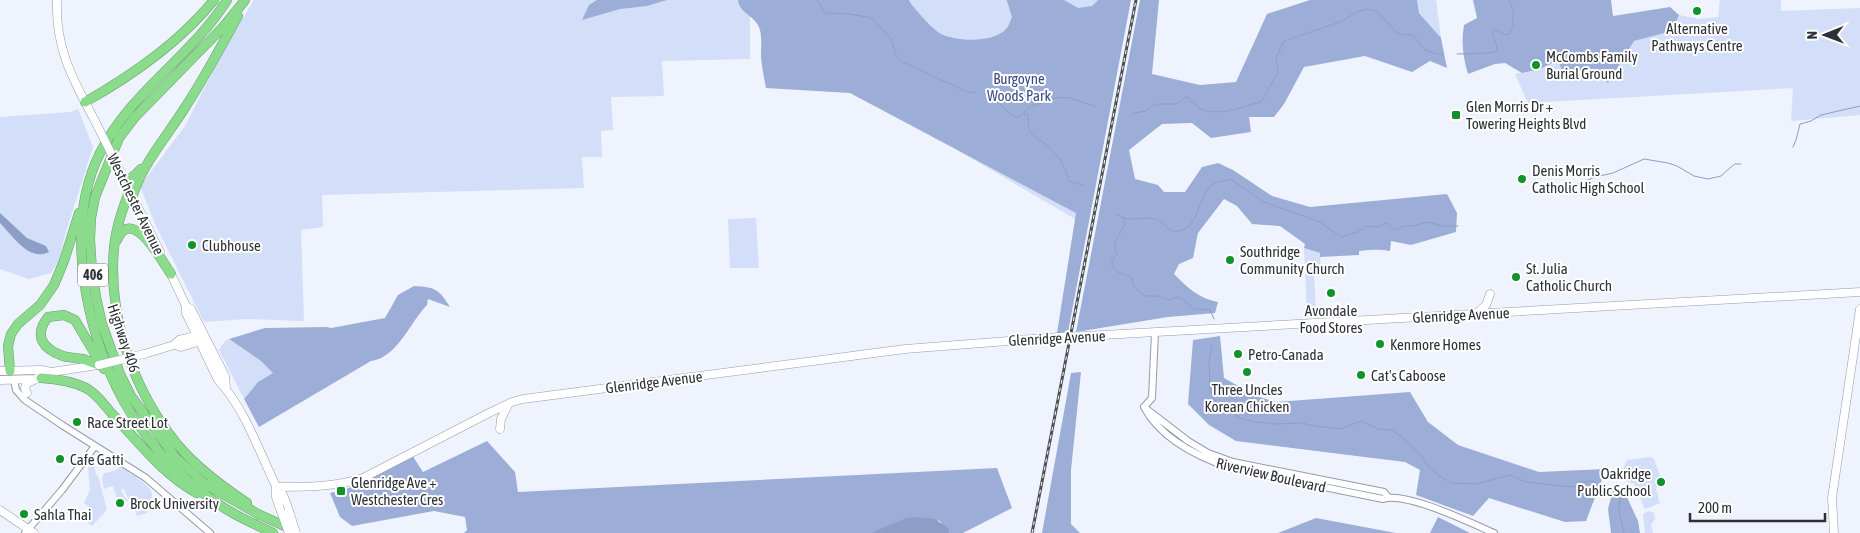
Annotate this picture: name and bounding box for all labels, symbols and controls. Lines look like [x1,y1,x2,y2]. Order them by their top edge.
marker: Alternative Pathways Centre [1691,5,1703,17]
north arrow [1800,10,1850,60]
place label: Alternative Pathways Centre [1651,20,1743,54]
text: N [1804,31,1820,39]
place label: McCombs Family Burial Ground [1546,48,1638,82]
marker: McCombs Family Burial Ground [1530,59,1542,71]
park label: Burgoyne Woods Park [987,70,1051,104]
place label: Glen Morris Dr + Towering Heights Blvd [1466,98,1586,132]
marker: Glen Morris Dr + Towering Heights Blvd [1450,109,1462,121]
street label: Westchester Avenue [104,151,168,258]
place label: Denis Morris Catholic High School [1532,162,1645,196]
marker: Denis Morris Catholic High School [1516,173,1528,185]
place label: Clubhouse [202,237,261,254]
marker: Clubhouse [186,239,198,251]
place label: Southridge Community Church [1240,243,1344,277]
marker: Southridge Community Church [1224,254,1236,266]
place label: St. Julia Catholic Church [1526,260,1612,294]
road number: 406 [78,264,108,286]
marker: St. Julia Catholic Church [1510,271,1522,283]
marker: Avondale Food Stores [1325,287,1337,299]
street label: Highway 406 [104,302,144,374]
place label: Avondale Food Stores [1299,302,1363,336]
street label: Glenridge Avenue [1412,304,1510,326]
street label: Glenridge Avenue [1008,327,1106,349]
place label: Kenmore Homes [1390,336,1481,353]
marker: Kenmore Homes [1374,338,1386,350]
place label: Petro-Canada [1248,346,1324,363]
marker: Petro-Canada [1232,348,1244,360]
marker: Three Uncles Korean Chicken [1241,366,1253,378]
place label: Cat's Caboose [1371,367,1446,384]
street label: Glenridge Avenue [605,368,704,396]
marker: Cat's Caboose [1355,369,1367,381]
place label: Three Uncles Korean Chicken [1204,381,1290,415]
place label: Race Street Lot [87,414,168,431]
marker: Race Street Lot [71,416,83,428]
place label: Cafe Gatti [70,451,124,468]
marker: Cafe Gatti [54,453,66,465]
street label: Riverview Boulevard [1215,454,1327,496]
place label: Oakridge Public School [1577,465,1651,499]
place label: Glenridge Ave + Westchester Cres [351,474,443,508]
marker: Oakridge Public School [1655,476,1667,488]
marker: Glenridge Ave + Westchester Cres [335,485,347,497]
scale bar [1690,490,1825,522]
place label: Brock University [130,495,219,512]
marker: Brock University [114,497,126,509]
text: 200 m [1698,499,1732,516]
place label: Sahla Thai [34,506,92,523]
marker: Sahla Thai [18,508,30,520]

